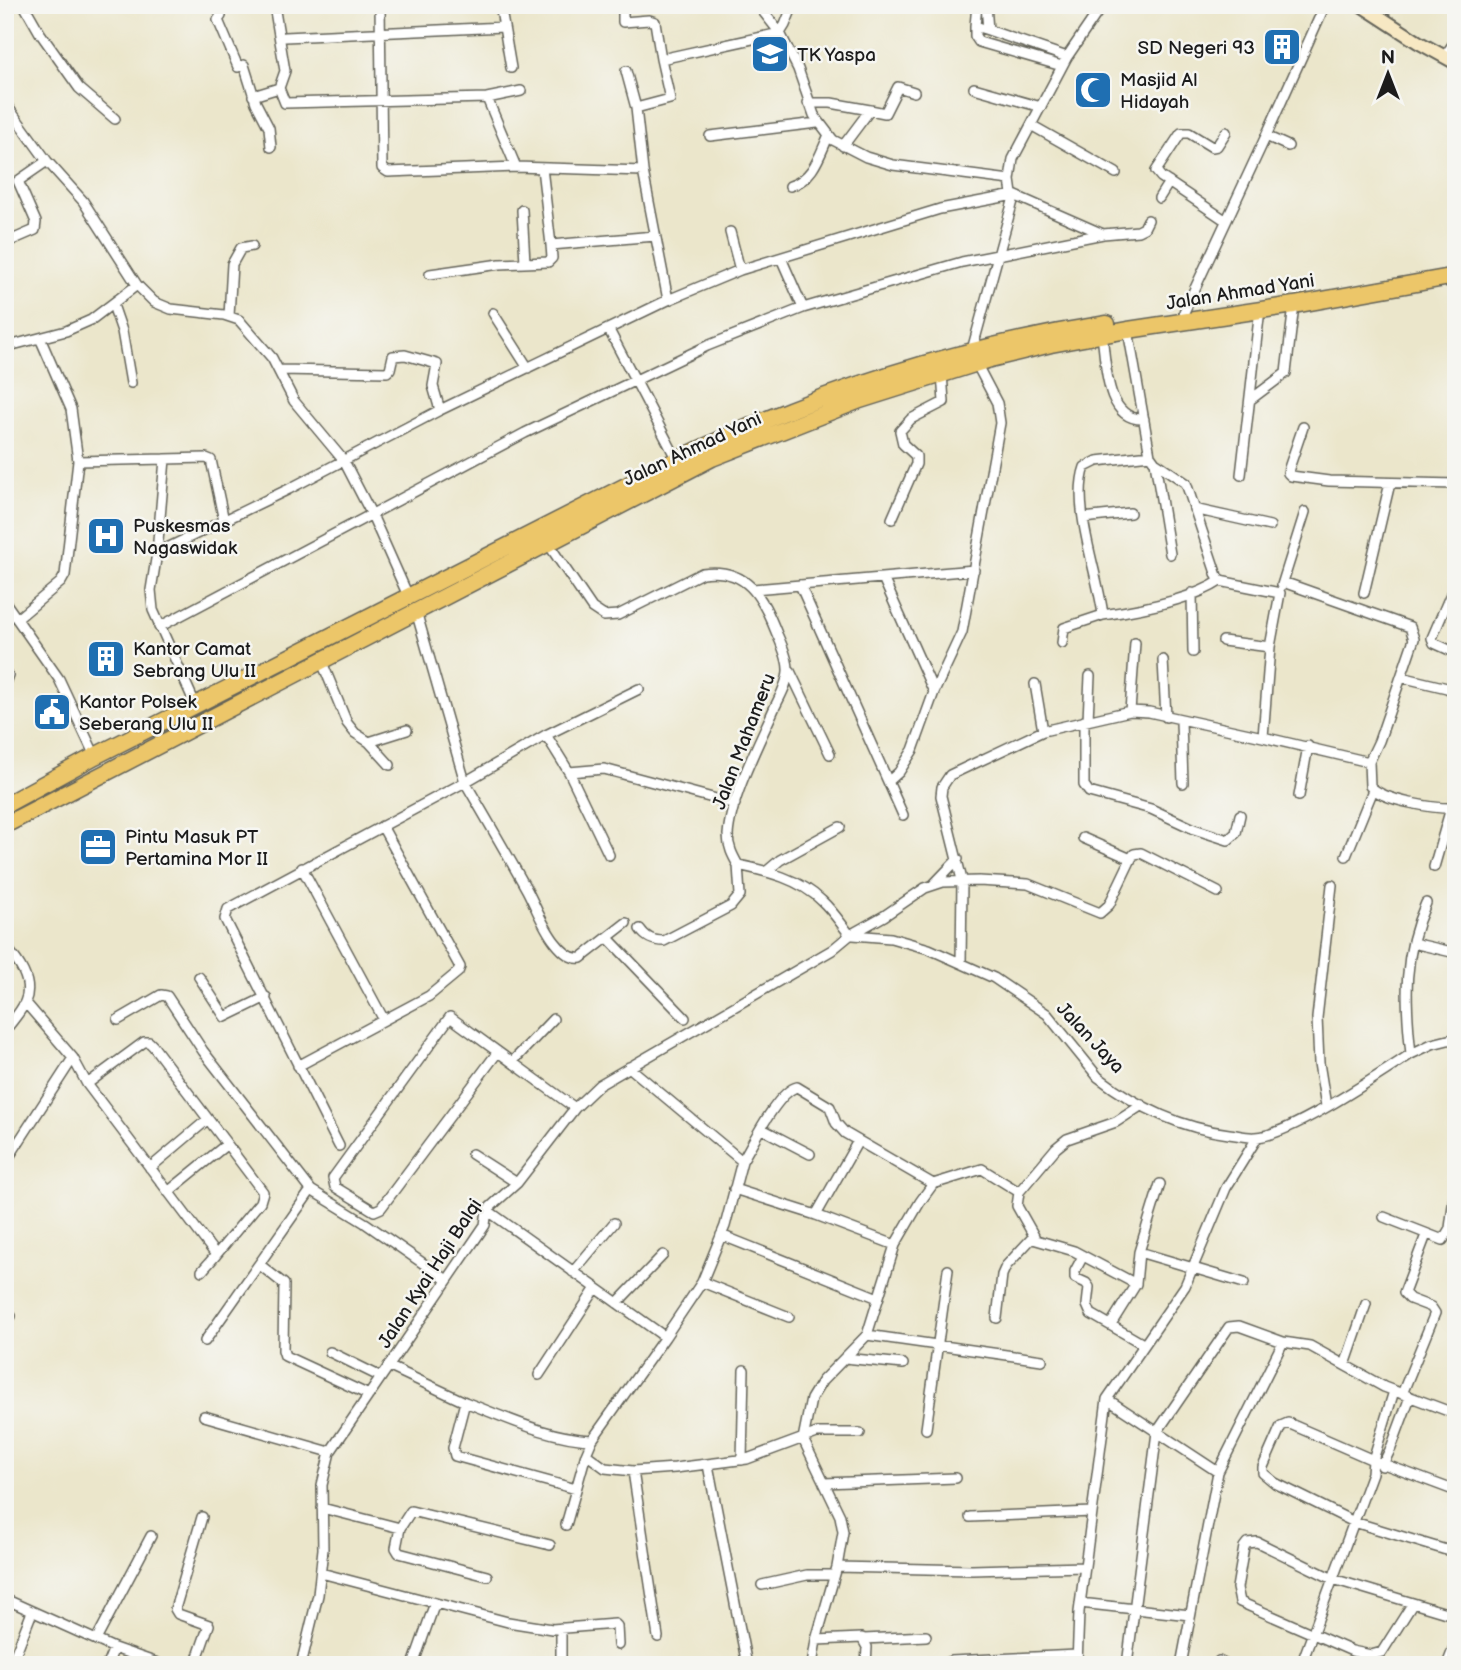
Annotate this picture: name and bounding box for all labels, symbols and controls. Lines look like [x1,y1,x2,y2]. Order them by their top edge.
building icon: SD Negeri 93 [1261,26,1303,68]
school or university icon: TK Yaspa [749,33,791,75]
place label: SD Negeri 93 [1138,37,1255,60]
north arrow [1352,38,1422,108]
place label: TK Yaspa [797,44,876,67]
text: N [1381,47,1395,70]
mosque icon: Masjid Al Hidayah [1072,69,1114,111]
place label: Masjid Al Hidayah [1120,69,1197,114]
street label: Jalan Ahmad Yani [1164,269,1316,316]
street label: Jalan Ahmad Yani [620,407,765,491]
hospital icon: Puskesmas Nagaswidak [85,515,127,557]
place label: Puskesmas Nagaswidak [133,515,238,560]
building icon: Kantor Camat Sebrang Ulu II [85,638,127,680]
place label: Kantor Camat Sebrang Ulu II [133,638,256,683]
street label: Jalan Mahameru [708,670,781,813]
public building icon: Kantor Polsek Seberang Ulu II [31,691,73,733]
place label: Kantor Polsek Seberang Ulu II [79,691,214,736]
office icon: Pintu Masuk PT Pertamina Mor II [77,826,119,868]
place label: Pintu Masuk PT Pertamina Mor II [125,826,268,871]
street label: Jalan Jaya [1051,998,1129,1078]
street label: Jalan Kyai Haji Balqi [373,1195,487,1353]

